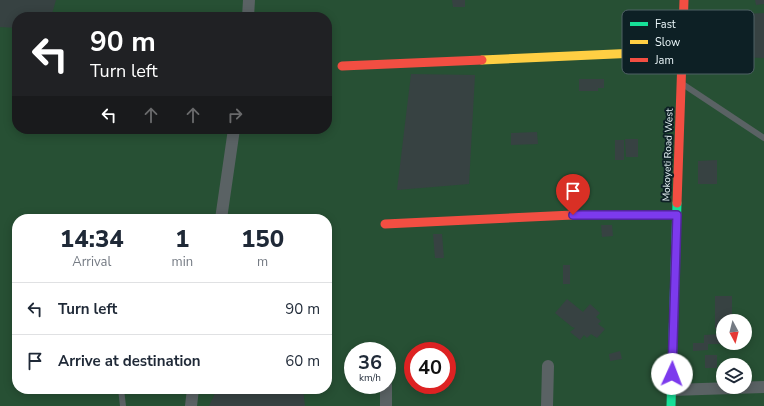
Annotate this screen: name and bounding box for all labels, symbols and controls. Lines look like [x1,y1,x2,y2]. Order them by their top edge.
legend [622,10,754,74]
text: Fast [655,17,676,32]
text: 90 m [90,23,156,61]
icon: left [24,28,76,80]
text: Slow [655,35,680,50]
text: Jam [654,53,674,68]
text: Turn left [90,59,158,83]
icon: left [98,104,120,126]
icon: ahead [140,104,162,126]
icon: ahead [182,104,204,126]
icon: right [224,104,246,126]
street label: Mokoyeti Road West [659,108,677,202]
pin [556,174,590,215]
icon: arrive [562,180,584,202]
text: 14:34 [60,223,124,255]
text: 1 [175,223,190,255]
text: 150 [241,223,284,255]
text: Arrival [72,253,111,271]
text: min [172,253,193,271]
text: m [257,253,268,271]
icon: left [24,298,46,320]
text: Turn left [58,299,117,319]
text: 90 m [285,299,320,319]
north arrow [716,314,752,350]
map controls [716,314,752,394]
speed limit sign: 40 [404,342,456,394]
text: 36 [358,349,382,376]
icon: arrive [24,350,46,372]
text: Arrive at destination [58,351,201,371]
text: 60 m [285,351,320,371]
position arrow [651,353,693,395]
button: layers [716,358,752,394]
text: km/h [359,371,381,385]

